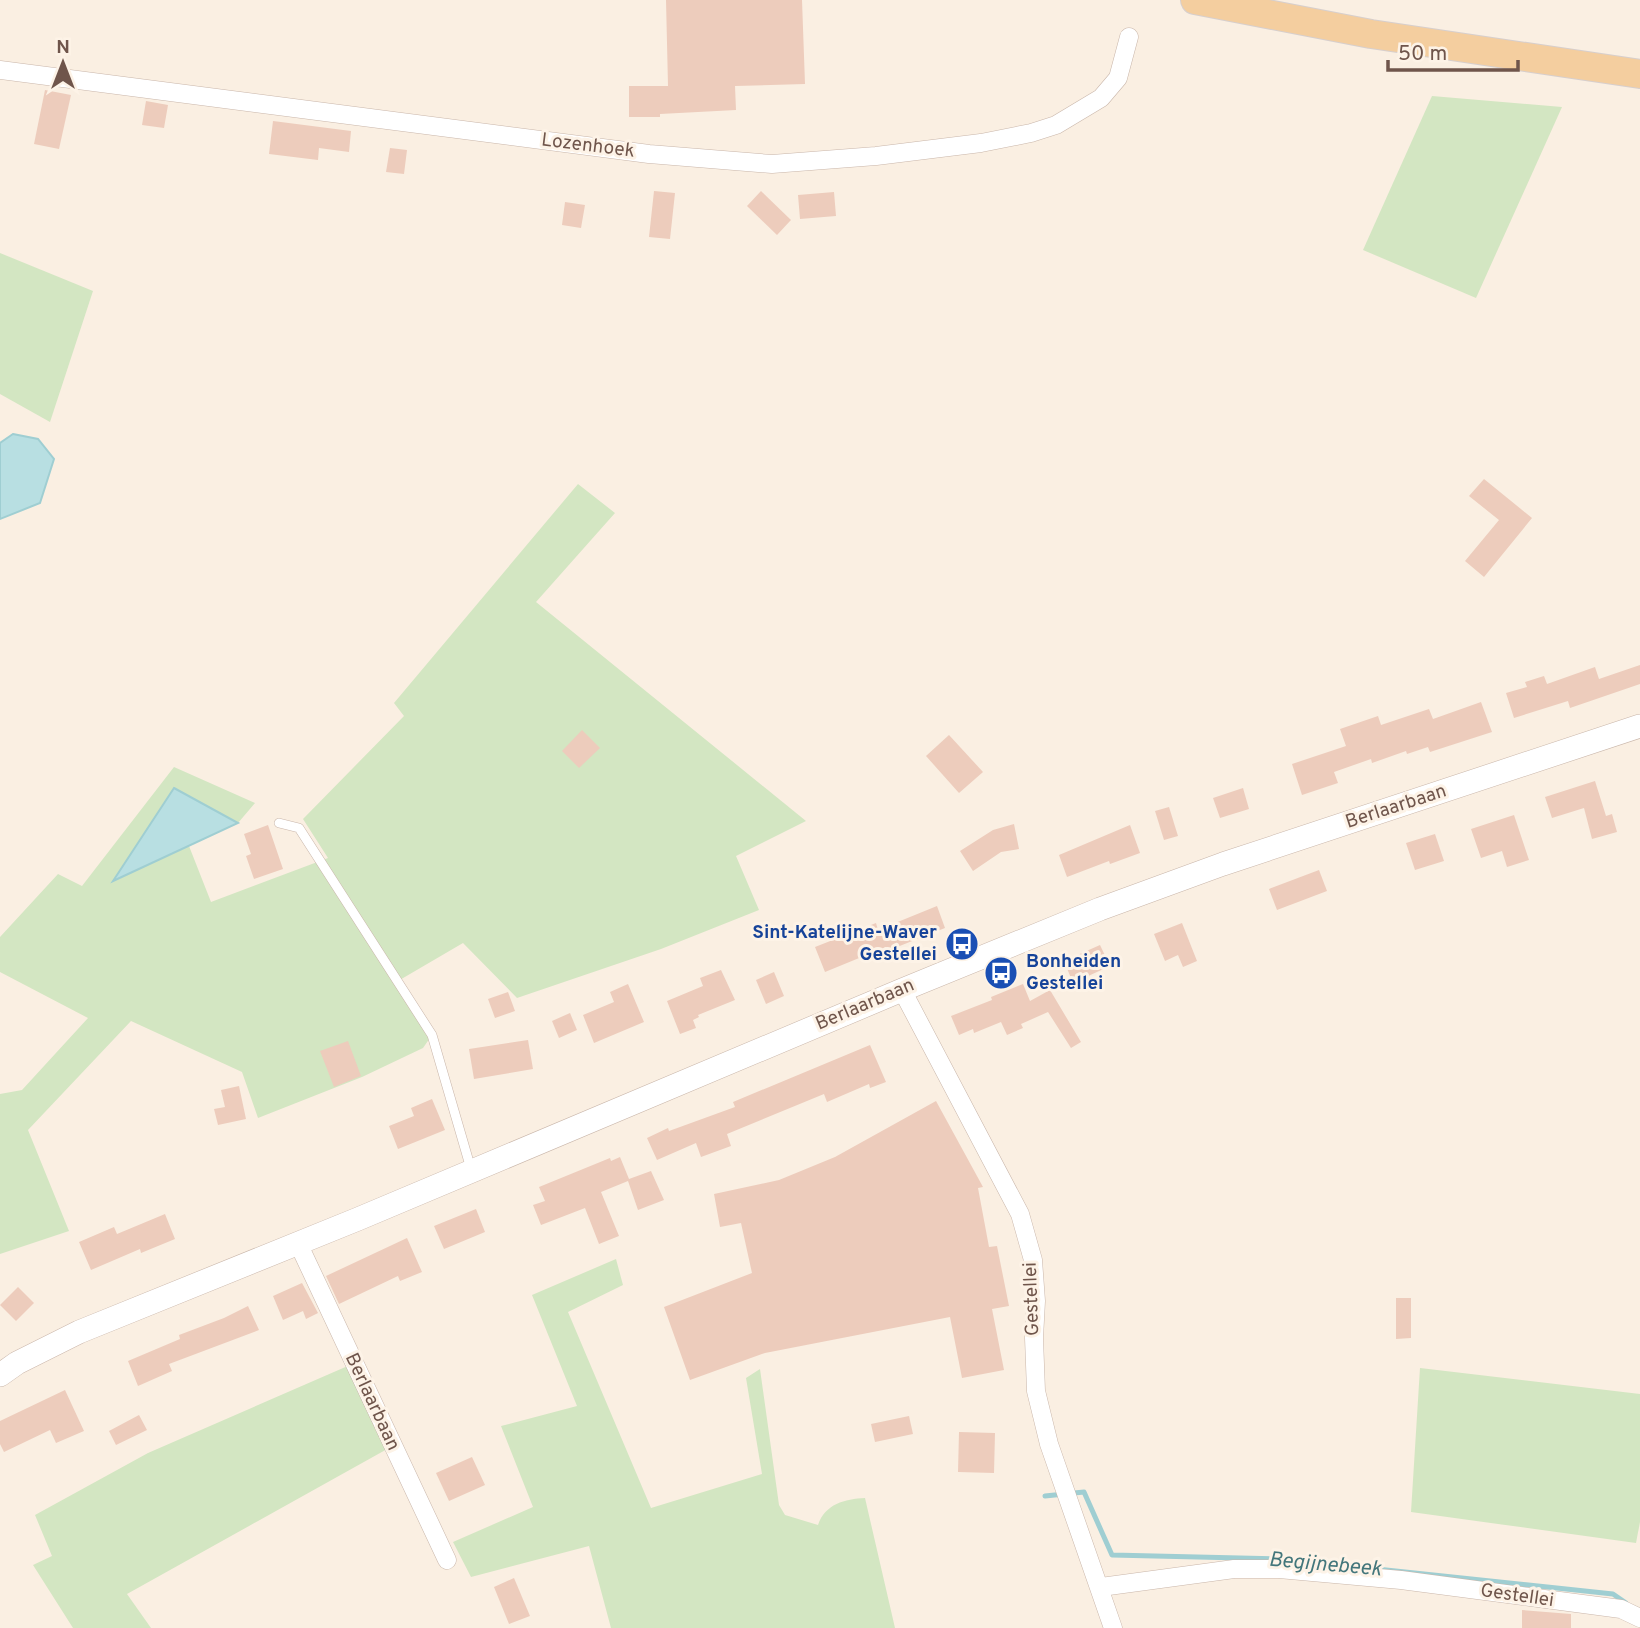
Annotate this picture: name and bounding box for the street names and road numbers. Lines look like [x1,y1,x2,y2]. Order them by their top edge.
street label: Lozenhoek [540,128,636,164]
street label: Berlaarbaan [1342,779,1450,835]
street label: Berlaarbaan [812,973,918,1037]
street label: Gestellei [1019,1262,1045,1336]
street label: Berlaarbaan [339,1349,405,1455]
street label: Gestellei [1479,1579,1555,1613]

